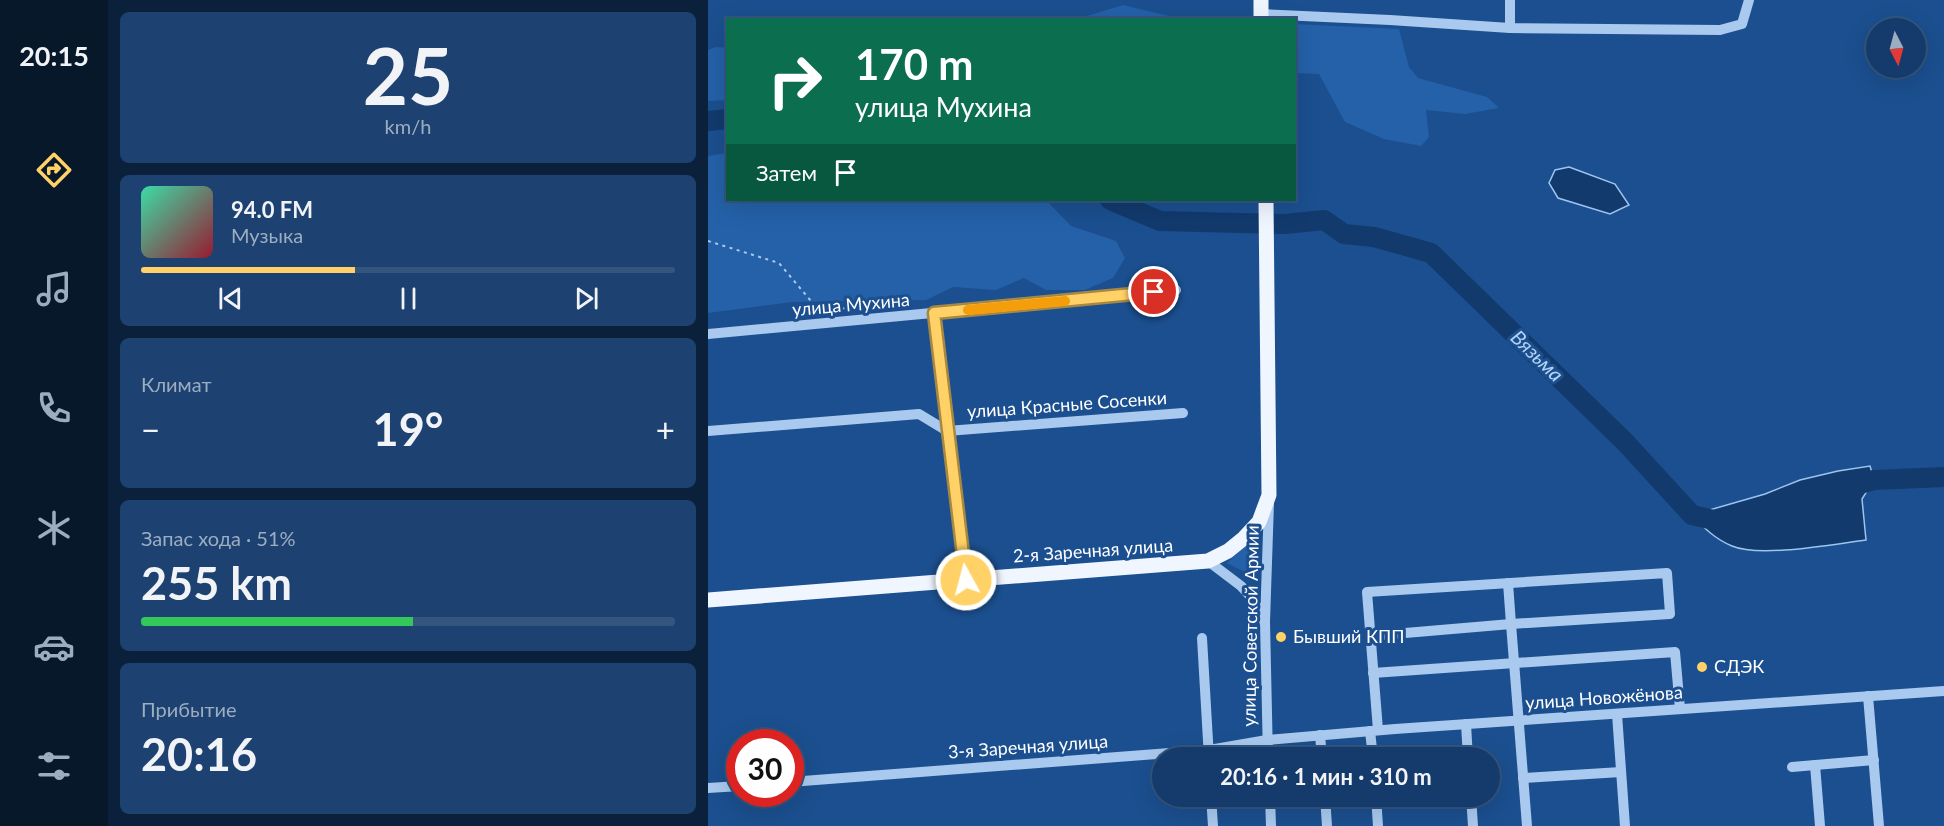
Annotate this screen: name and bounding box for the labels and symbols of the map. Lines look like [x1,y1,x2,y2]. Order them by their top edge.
north arrow [1866,18,1926,78]
pin [1128,266,1179,317]
street label: улица Мухина [791,288,911,320]
water label: Вязьма [1507,325,1569,386]
street label: улица Красные Сосенки [966,386,1168,422]
street label: улица Советской Армии [1237,525,1263,727]
street label: 2-я Заречная улица [1012,533,1174,567]
position arrow [934,548,998,612]
place label: Бывший КПП [1293,625,1405,647]
marker: Бывший КПП [1274,630,1288,644]
place label: СДЭК [1714,655,1764,677]
marker: СДЭК [1695,660,1709,674]
street label: улица Новожёнова [1524,681,1683,713]
speed limit sign: 30 [726,729,804,807]
street label: 3-я Заречная улица [947,729,1109,763]

